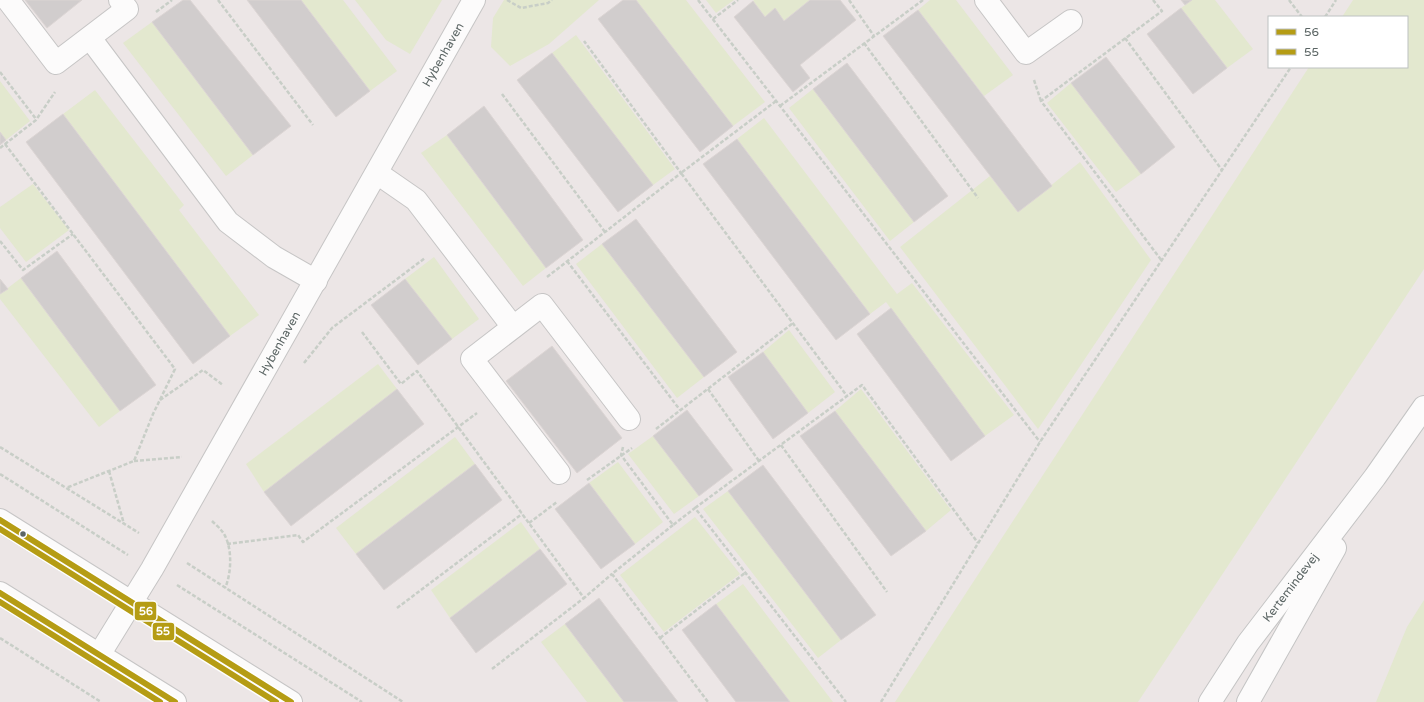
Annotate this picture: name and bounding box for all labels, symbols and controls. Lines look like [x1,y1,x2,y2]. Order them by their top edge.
legend [1268,16,1408,68]
street label: Hybenhaven [419,20,467,89]
text: 56 [1304,25,1319,39]
text: 55 [1304,45,1319,59]
street label: Hybenhaven [256,309,303,378]
unlabelled marker [18,529,28,539]
street label: Kertemindevej [1260,551,1321,625]
line badge: 56 [134,601,157,621]
text: 56 [139,605,153,618]
line badge: 55 [152,622,175,641]
text: 55 [156,625,170,638]

